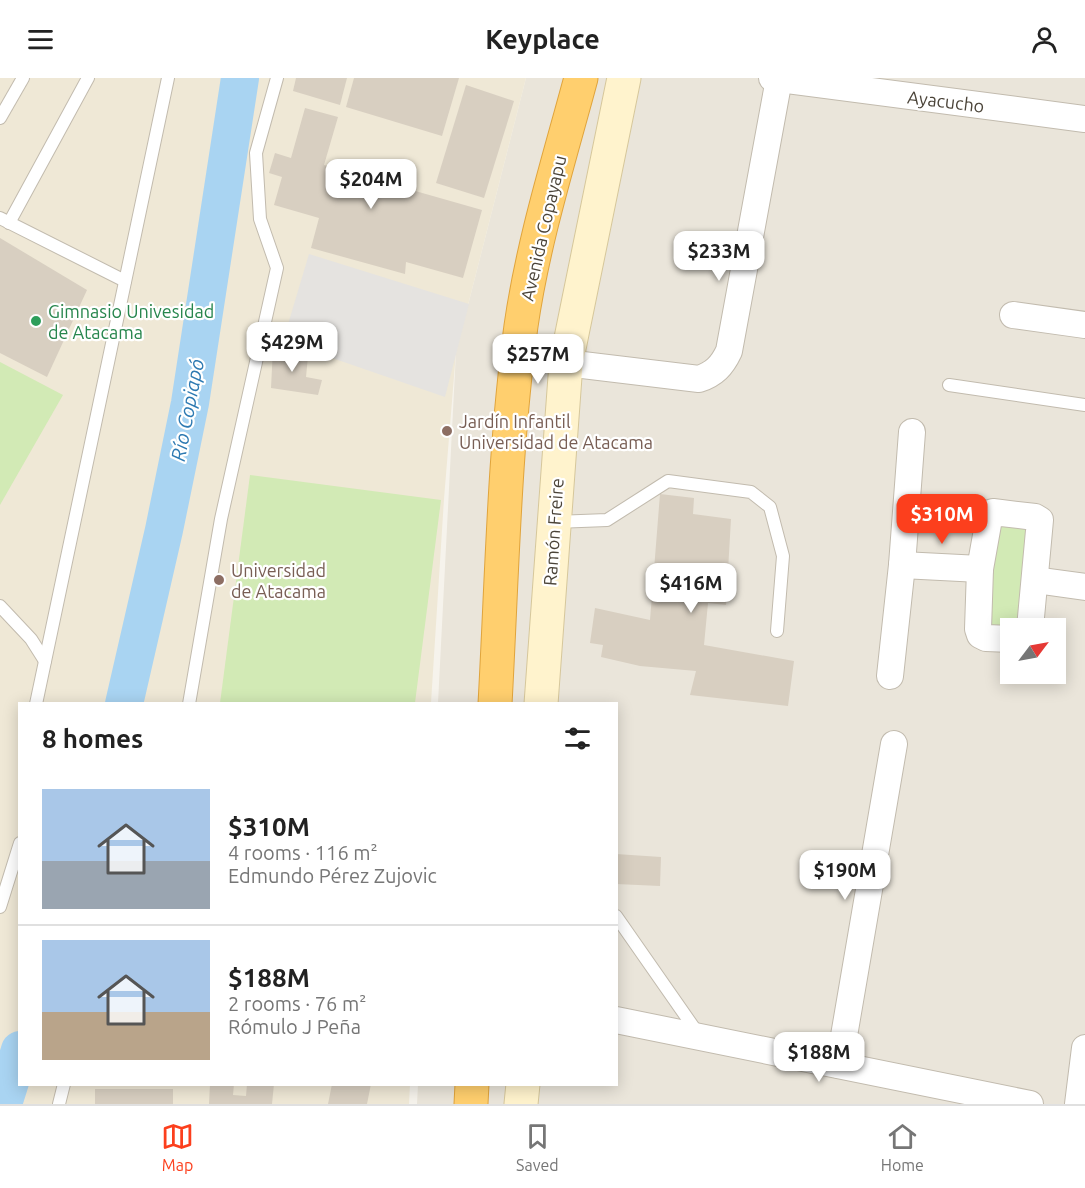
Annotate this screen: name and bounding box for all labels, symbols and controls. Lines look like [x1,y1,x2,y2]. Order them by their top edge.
icon: menu [24,23,57,56]
icon: person [1028,23,1061,56]
text: Keyplace [485,24,600,54]
street label: Ayacucho [906,86,986,116]
street label: Avenida Copayapu [517,153,569,303]
pin: $204M [329,159,413,210]
text: $204M [340,167,402,190]
pin: $233M [677,231,761,282]
text: $233M [688,239,750,262]
place label: Gimnasio Univesidad de Atacama [48,301,214,342]
marker: Gimnasio Univesidad de Atacama [29,314,43,328]
pin: $429M [250,322,334,373]
text: $429M [261,330,323,353]
pin: $257M [496,334,580,385]
text: $257M [507,342,569,365]
water label: Río Copiapó [166,357,208,463]
place label: Jardín Infantil Universidad de Atacama [459,411,653,452]
marker: Jardín Infantil Universidad de Atacama [440,424,454,438]
street label: Ramón Freire [539,477,567,587]
pin: $310M [900,494,984,545]
text: $310M [911,502,973,525]
place label: Universidad de Atacama [231,560,326,601]
pin: $416M [649,563,733,614]
text: $416M [660,571,722,594]
marker: Universidad de Atacama [212,573,226,587]
north arrow [1000,618,1066,684]
map controls [1000,618,1066,684]
icon: filters [561,722,594,755]
text: 8 homes [42,724,143,753]
text: $310M [228,812,310,841]
icon: home [90,813,162,885]
text: 4 rooms · 116 m² [228,841,378,864]
pin: $190M [803,850,887,901]
text: $190M [814,858,876,881]
text: Edmundo Pérez Zujovic [228,864,437,887]
text: $188M [228,963,310,992]
icon: home [90,964,162,1036]
text: 2 rooms · 76 m² [228,992,366,1015]
text: Rómulo J Peña [228,1015,361,1038]
pin: $188M [777,1032,861,1083]
text: $188M [788,1040,850,1063]
tab: Map [161,1120,194,1174]
tab: Saved [516,1120,559,1174]
tab: Home [881,1120,924,1174]

